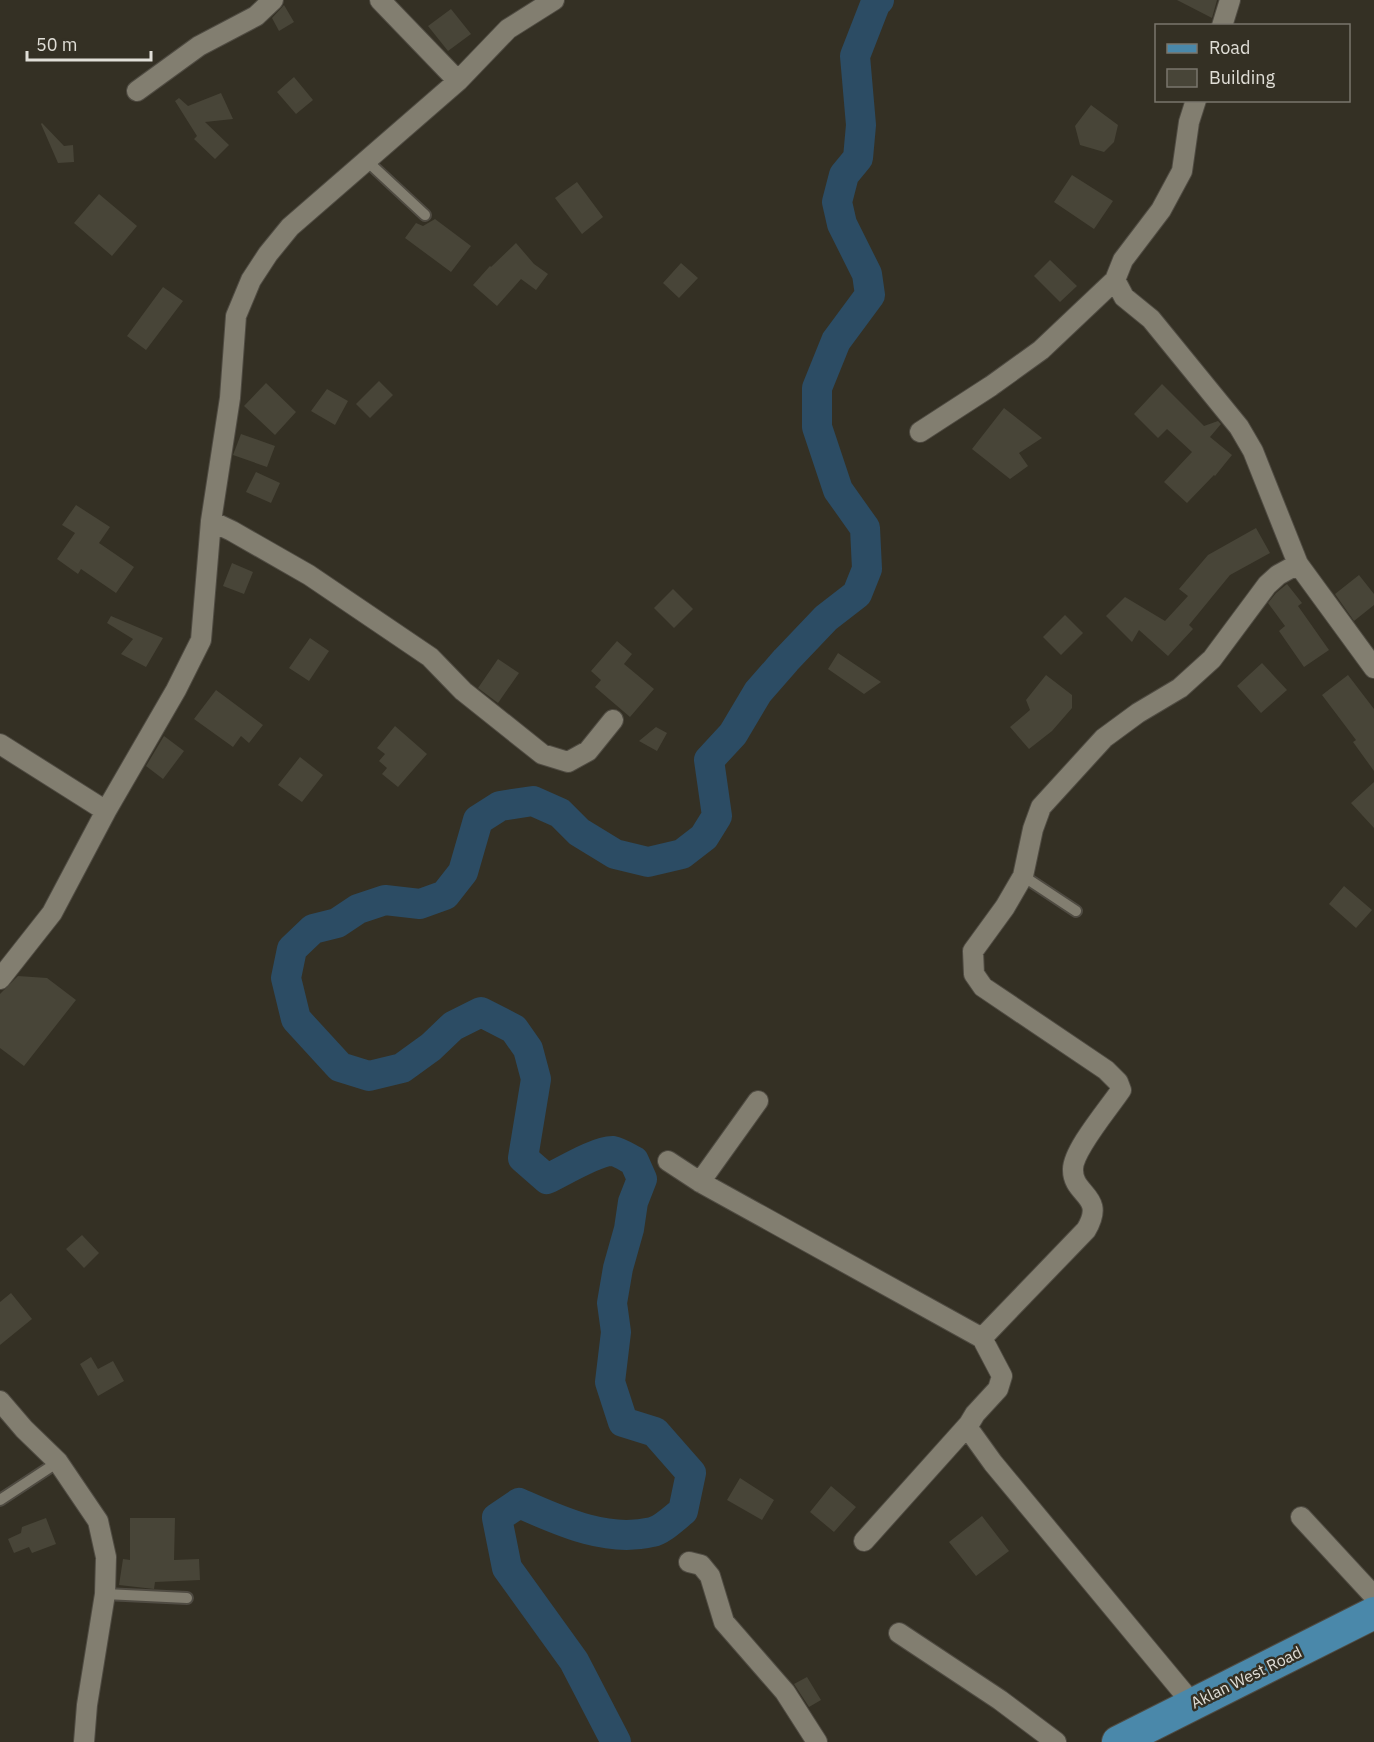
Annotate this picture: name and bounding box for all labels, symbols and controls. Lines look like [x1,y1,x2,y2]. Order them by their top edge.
scale bar [27,24,152,62]
legend [1155,24,1350,102]
text: 50 m [36,33,78,56]
text: Road [1209,36,1250,59]
text: Building [1209,66,1276,89]
street label: Aklan West Road [1187,1641,1305,1713]

